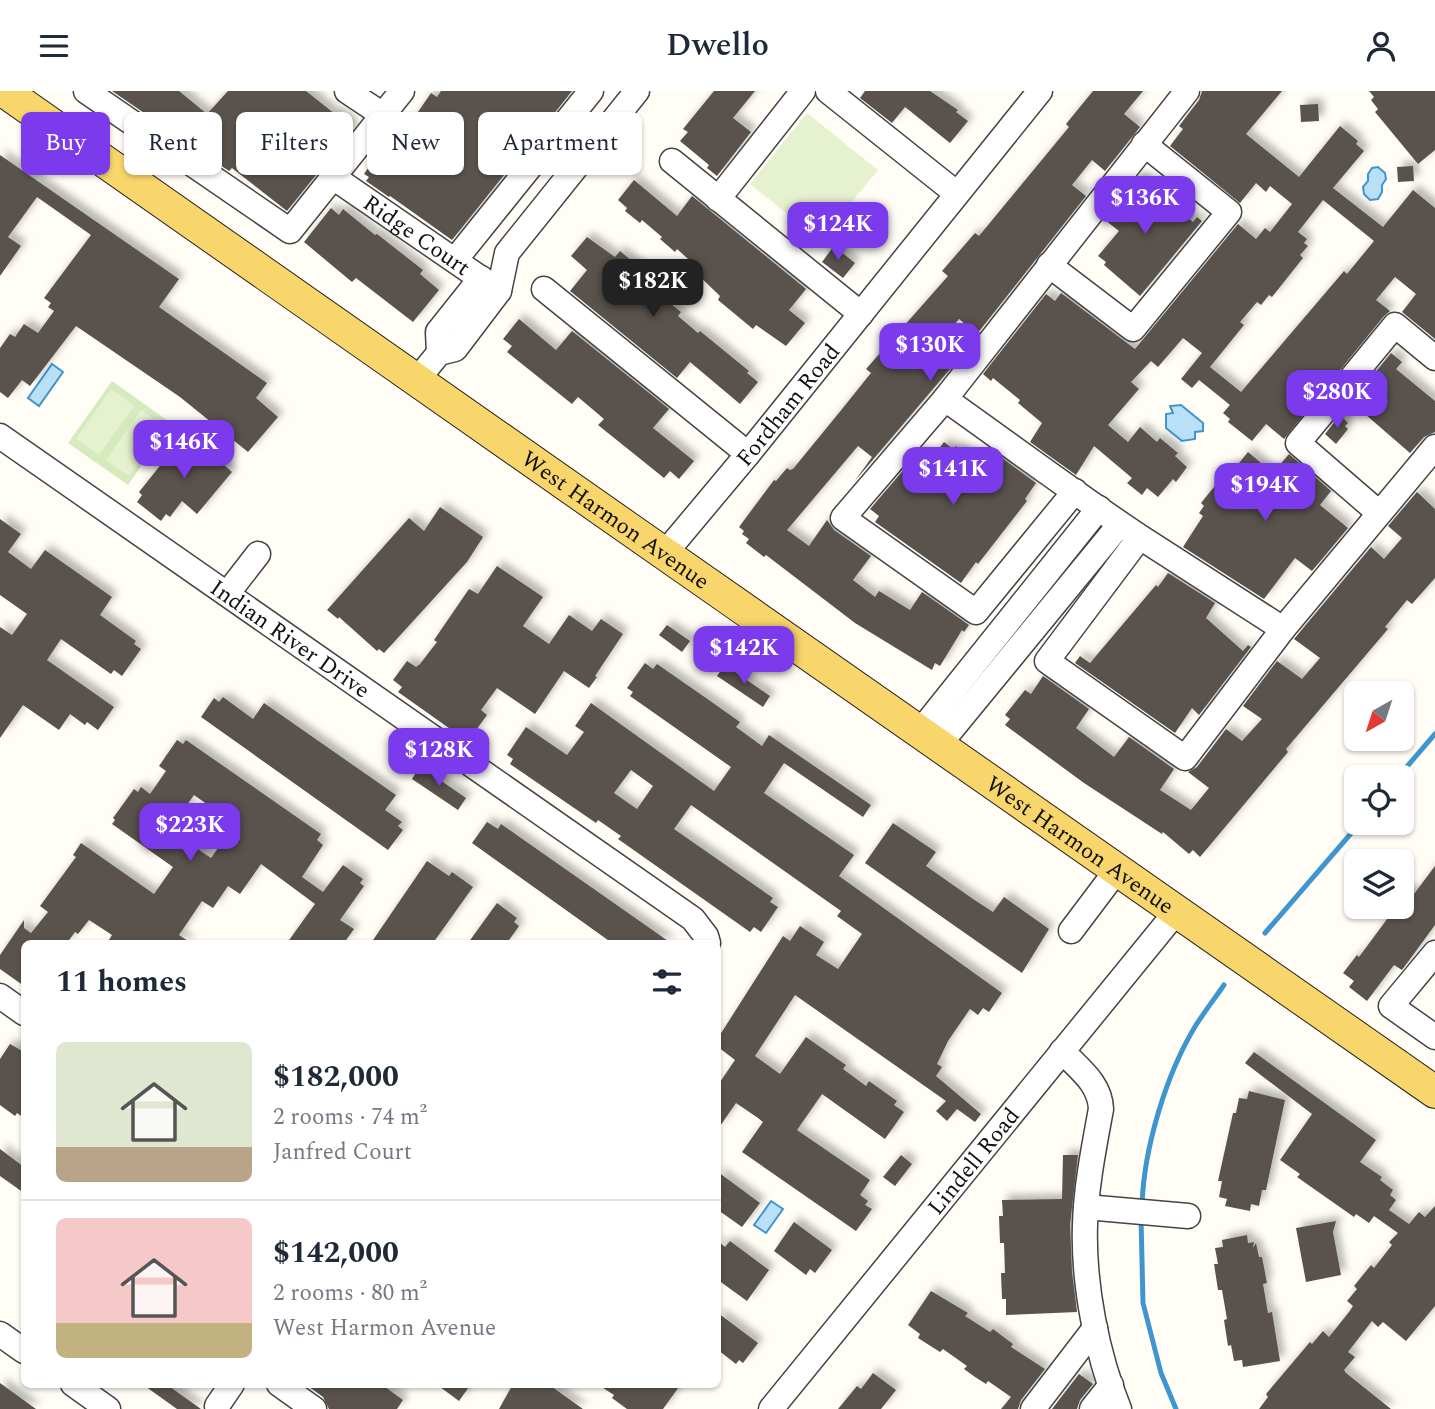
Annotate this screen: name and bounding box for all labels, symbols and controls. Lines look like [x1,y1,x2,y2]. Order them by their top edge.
text: Dwello [666,21,769,70]
icon: menu [35,27,73,65]
icon: person [1362,27,1400,65]
chip: Buy [21,112,110,175]
chip: Rent [124,112,222,175]
chip: Filters [236,112,353,175]
chip: New [367,112,464,175]
chip: Apartment [478,112,642,175]
pin: $136K [1096,177,1194,236]
text: $136K [1110,181,1180,216]
street label: Ridge Court [355,187,477,285]
pin: $124K [789,202,887,262]
text: $124K [803,207,873,242]
pin: $182K [604,259,702,319]
text: $182K [618,264,688,299]
pin: $130K [881,323,979,383]
text: $130K [895,328,965,363]
street label: Fordham Road [728,336,849,475]
pin: $280K [1288,371,1386,430]
text: $280K [1302,375,1372,410]
pin: $146K [135,421,233,480]
text: $146K [149,425,219,460]
street label: West Harmon Avenue [514,442,716,599]
pin: $141K [904,447,1002,507]
text: $141K [918,452,988,487]
pin: $194K [1216,463,1314,523]
text: $194K [1230,468,1300,503]
street label: Indian River Drive [202,571,377,708]
pin: $142K [695,627,793,686]
text: $142K [709,631,779,666]
north arrow [1344,681,1414,751]
map controls [1344,681,1414,919]
pin: $128K [390,729,488,788]
text: $128K [404,733,474,768]
button: locate [1344,765,1414,835]
street label: West Harmon Avenue [978,767,1181,924]
pin: $223K [141,803,239,863]
text: $223K [155,808,225,843]
button: layers [1344,849,1414,919]
text: 11 homes [56,959,187,1005]
icon: filters [648,963,686,1001]
text: $182,000 [273,1054,399,1100]
icon: home [112,1070,196,1154]
text: 2 rooms · 74 m² [273,1100,427,1135]
street label: Lindell Road [920,1100,1029,1223]
text: Janfred Court [273,1135,412,1170]
text: $142,000 [273,1230,399,1276]
icon: home [112,1246,196,1330]
text: 2 rooms · 80 m² [273,1276,427,1311]
text: West Harmon Avenue [273,1311,496,1346]

